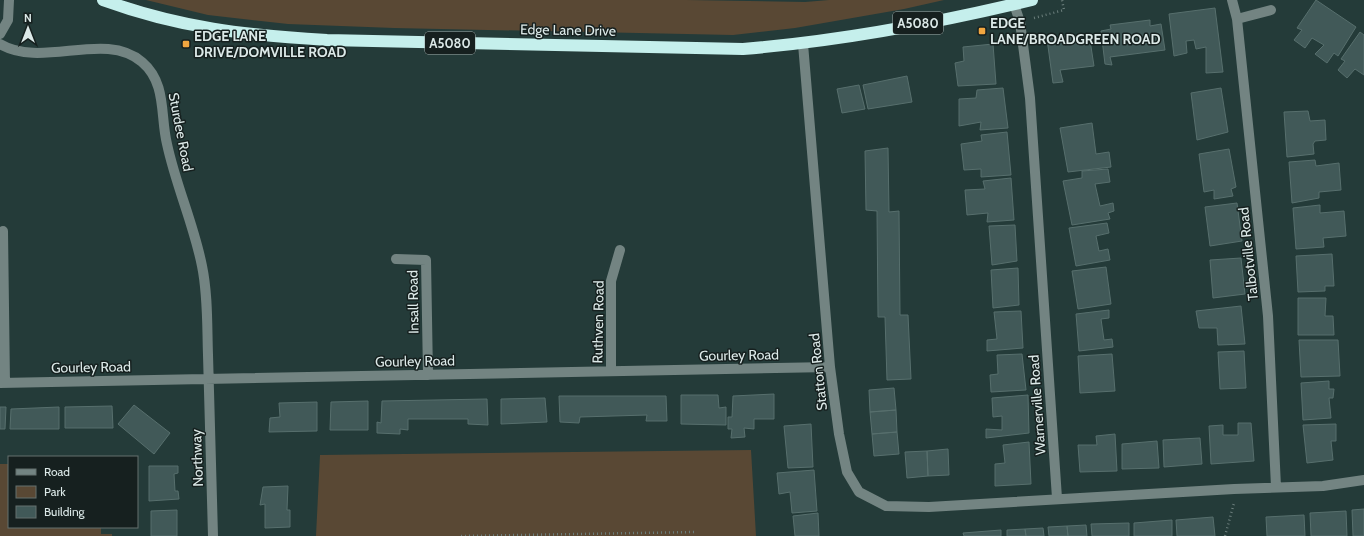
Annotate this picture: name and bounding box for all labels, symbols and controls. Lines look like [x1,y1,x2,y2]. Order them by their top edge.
north arrow [8,8,48,48]
text: N [24,11,32,25]
road number: A5080 [893,12,943,34]
place label: EDGE LANE/BROADGREEN ROAD [990,14,1161,48]
street label: Edge Lane Drive [520,20,616,40]
marker: EDGE LANE/BROADGREEN ROAD [977,26,987,36]
place label: EDGE LANE DRIVE/DOMVILLE ROAD [194,27,346,61]
road number: A5080 [425,32,475,54]
marker: EDGE LANE DRIVE/DOMVILLE ROAD [181,39,191,49]
street label: Sturdee Road [165,91,197,173]
street label: Talbotville Road [1234,206,1262,302]
street label: Insall Road [403,270,423,334]
street label: Ruthven Road [588,280,608,364]
street label: Statton Road [805,332,831,412]
street label: Gourley Road [699,345,779,365]
street label: Gourley Road [375,351,455,371]
street label: Warnerville Road [1025,354,1049,456]
street label: Gourley Road [51,357,131,377]
street label: Northway [187,429,207,487]
legend [8,456,138,528]
text: Road [44,464,70,479]
text: Park [44,484,66,499]
text: Building [44,504,86,519]

